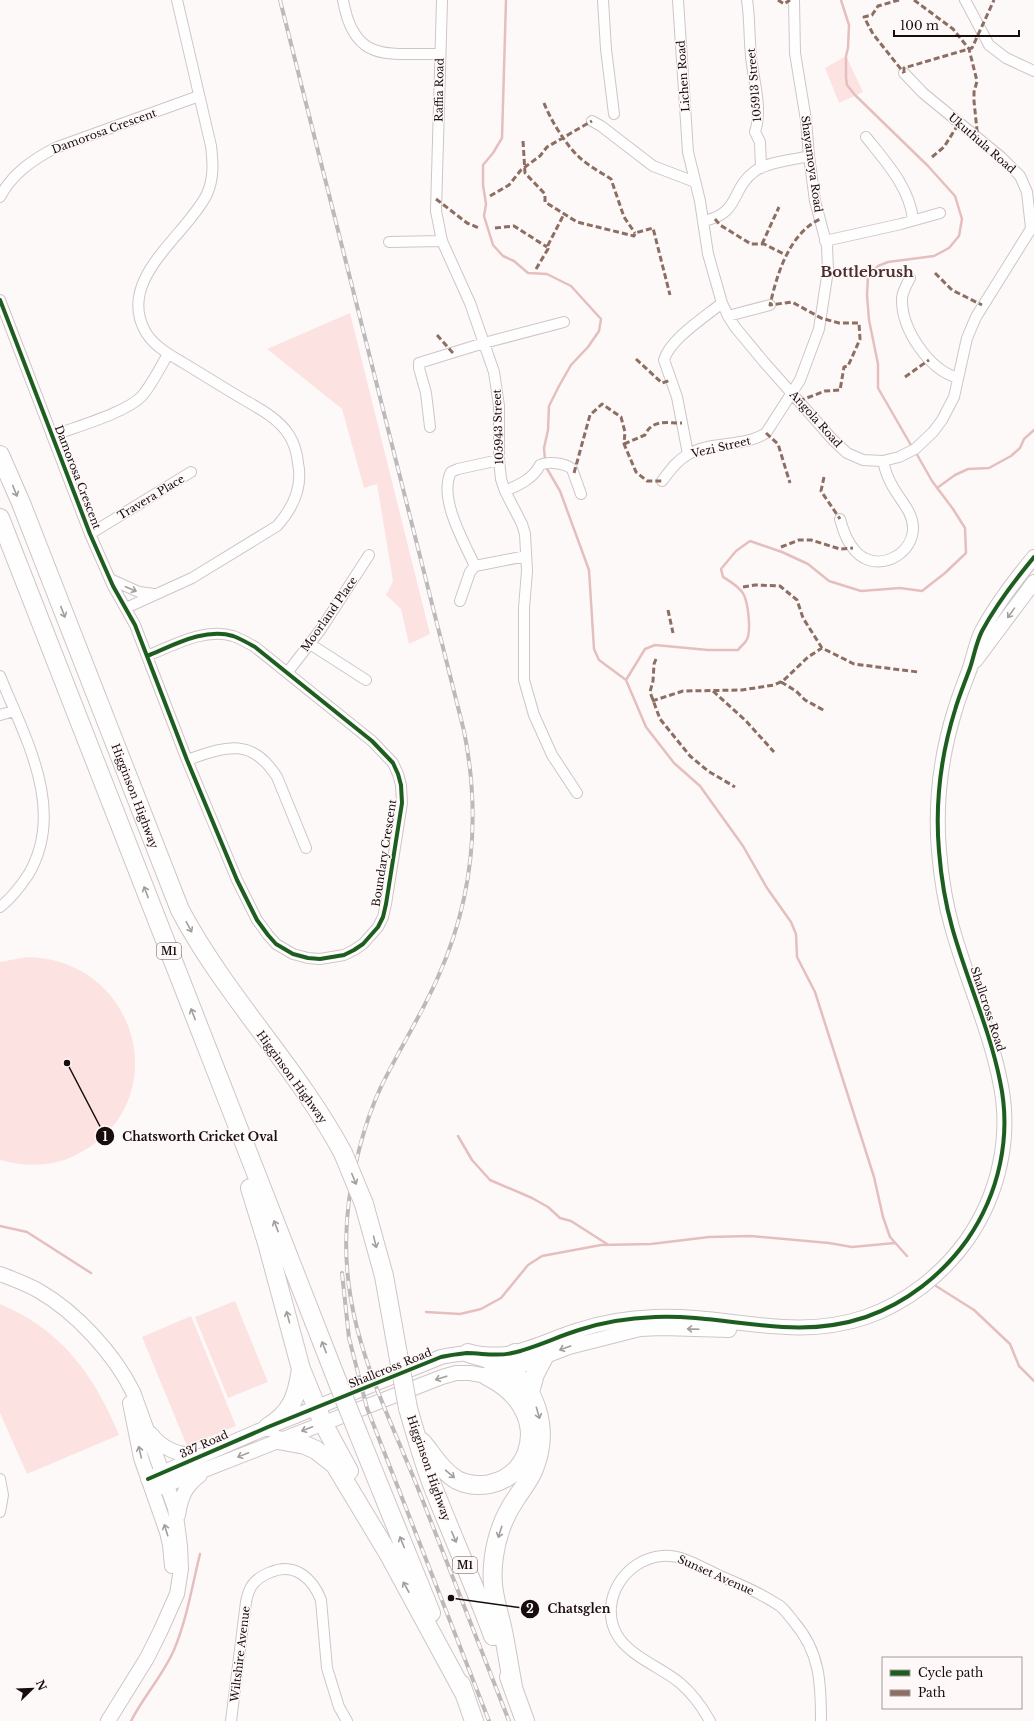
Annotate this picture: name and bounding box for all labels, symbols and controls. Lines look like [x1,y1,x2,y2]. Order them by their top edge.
scale bar [894,12,1019,38]
text: 100 m [900,18,939,33]
street label: Lichen Road [673,39,692,112]
street label: 105913 Street [744,47,764,122]
street label: Raffia Road [431,57,447,122]
street label: Damorosa Crescent [50,105,159,156]
street label: Ukuthula Road [945,110,1019,176]
street label: Shayamoya Road [798,115,826,214]
district label: Bottlebrush [820,262,914,281]
street label: Angola Road [786,387,846,451]
street label: 105943 Street [490,388,506,465]
street label: Damorosa Crescent [52,423,105,532]
street label: Vezi Street [689,433,753,461]
street label: Travera Place [115,471,187,523]
one-way arrow [12,484,20,496]
street label: Moorland Place [298,574,360,654]
one-way arrow [125,586,137,593]
one-way arrow [59,605,67,617]
one-way arrow [1007,608,1015,619]
street label: Higginson Highway [109,742,161,850]
street label: Boundary Crescent [369,798,400,908]
one-way arrow [141,887,149,899]
one-way arrow [186,921,194,933]
road number: M1 [157,943,181,959]
street label: Shallcross Road [968,965,1009,1054]
one-way arrow [188,1008,196,1020]
street label: Higginson Highway [254,1028,330,1126]
callout: Chatsworth Cricket Oval [95,1124,286,1148]
text: 1 [102,1129,108,1144]
text: Chatsworth Cricket Oval [122,1129,278,1144]
one-way arrow [351,1172,359,1184]
one-way arrow [272,1220,280,1232]
one-way arrow [372,1235,379,1248]
one-way arrow [283,1311,291,1324]
one-way arrow [687,1325,700,1333]
one-way arrow [320,1341,327,1353]
street label: Shallcross Road [346,1345,434,1391]
one-way arrow [560,1345,572,1353]
one-way arrow [436,1374,448,1382]
one-way arrow [535,1406,543,1419]
street label: Higginson Highway [404,1413,454,1523]
one-way arrow [301,1426,313,1434]
street label: 337 Road [178,1427,231,1461]
one-way arrow [135,1446,143,1459]
one-way arrow [237,1451,249,1459]
one-way arrow [444,1469,455,1478]
one-way arrow [162,1524,169,1537]
one-way arrow [496,1526,503,1539]
one-way arrow [450,1531,458,1543]
one-way arrow [398,1536,406,1548]
street label: Sunset Avenue [676,1552,756,1598]
road number: M1 [453,1557,477,1573]
one-way arrow [402,1582,410,1594]
callout: Chatsglen [520,1597,619,1621]
text: 2 [526,1601,534,1616]
text: Chatsglen [548,1601,611,1616]
street label: Wiltshire Avenue [227,1605,253,1704]
legend [882,1657,1022,1709]
text: Cycle path [918,1665,983,1680]
north arrow [12,1669,52,1709]
text: N [33,1678,50,1693]
text: Path [918,1685,946,1700]

